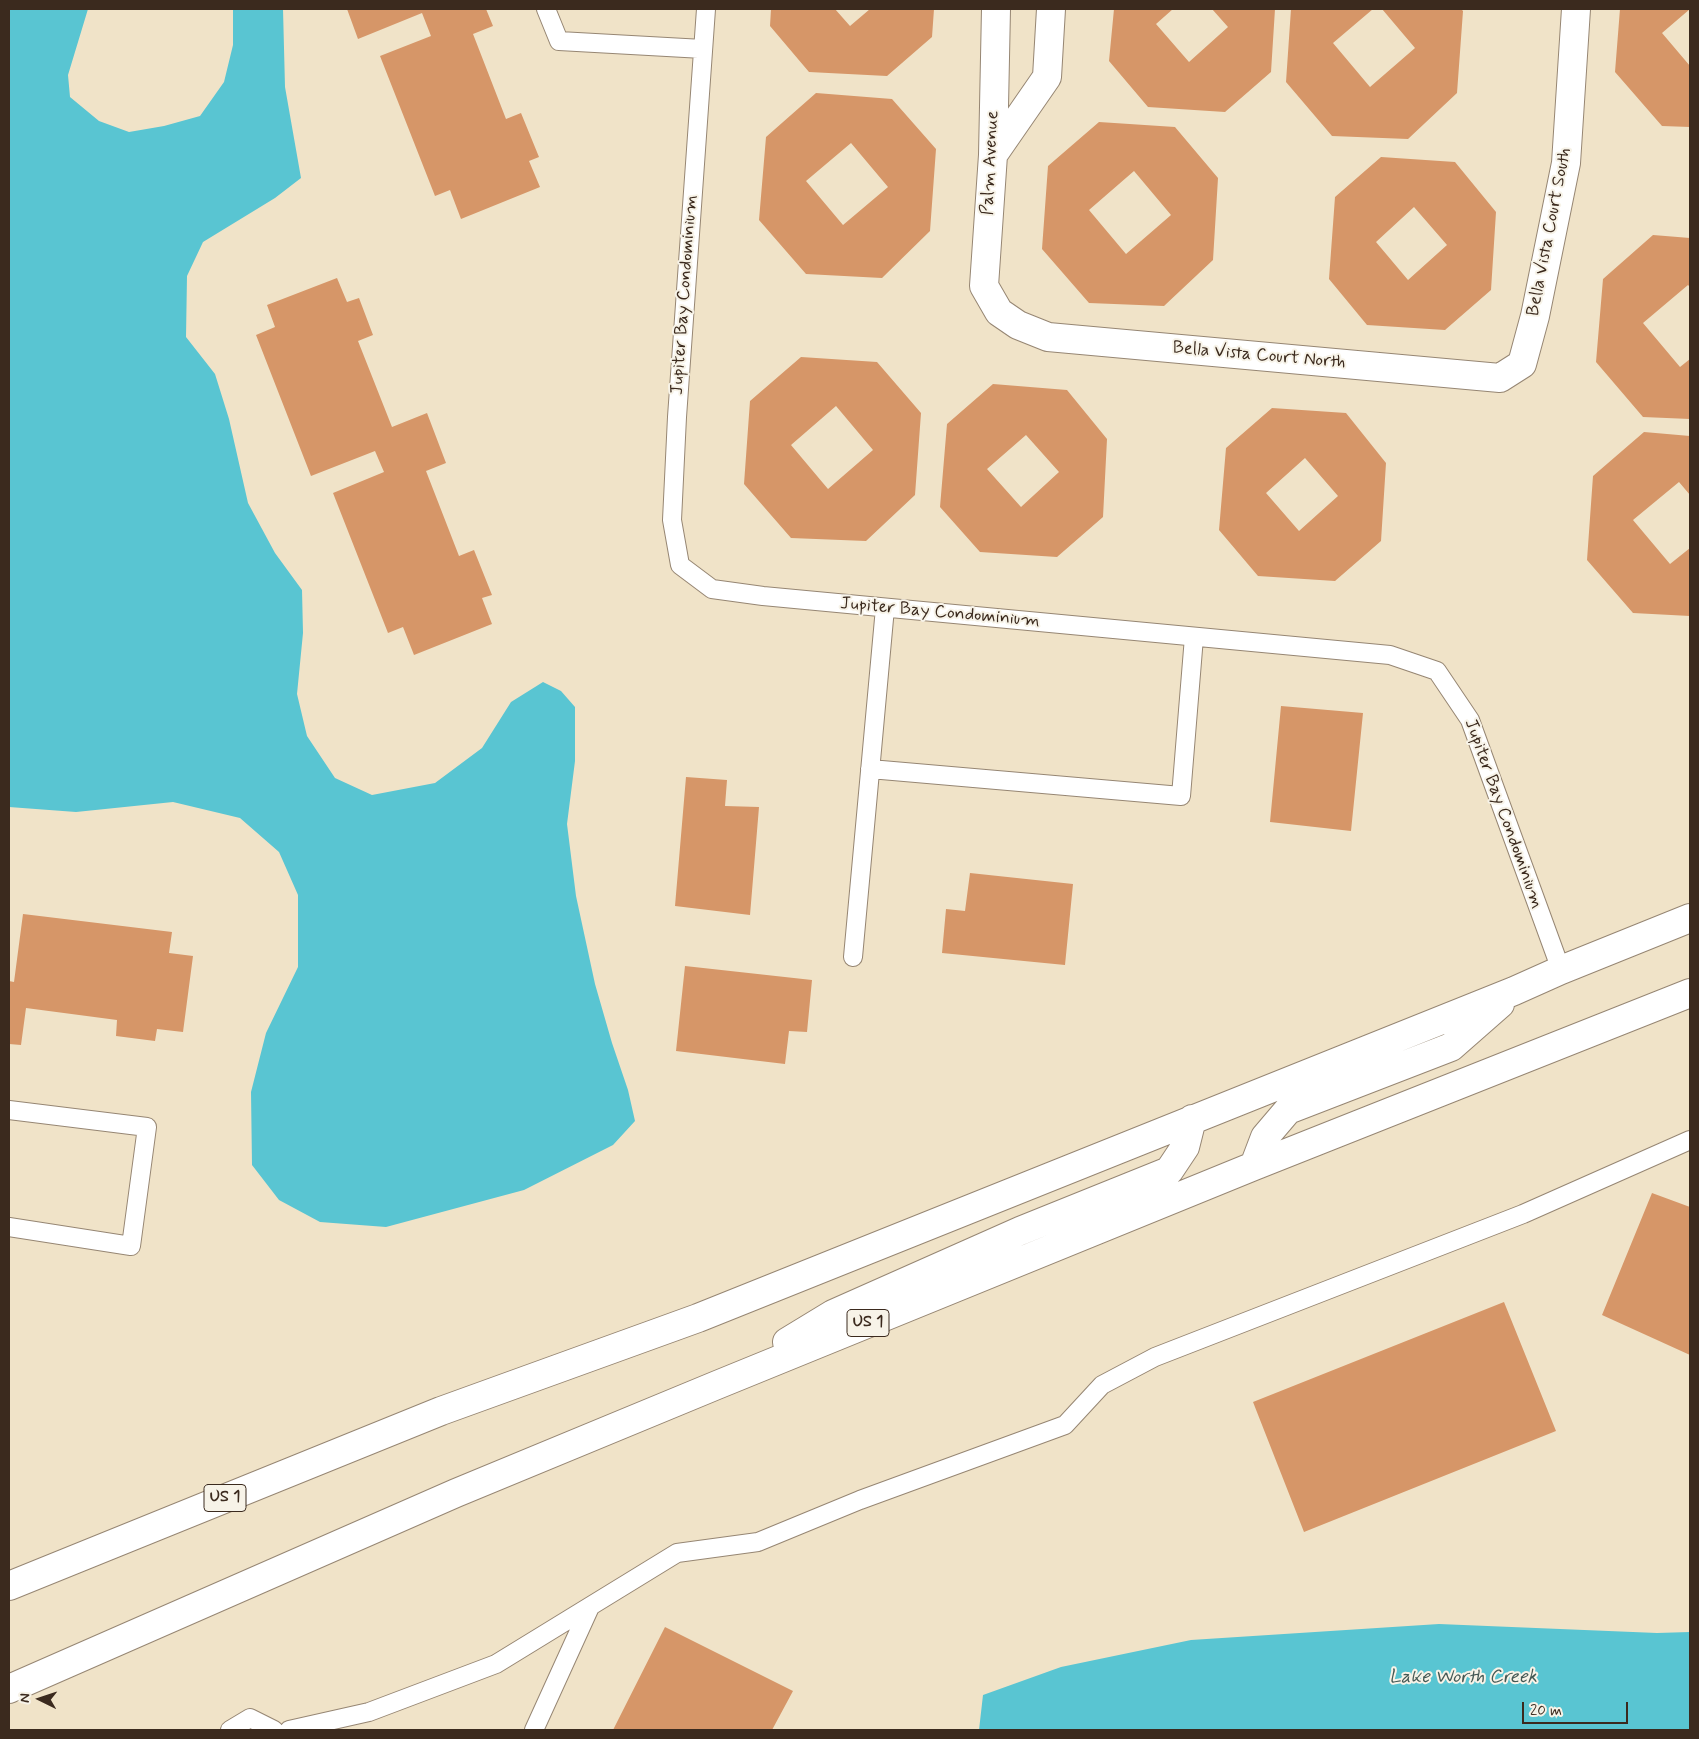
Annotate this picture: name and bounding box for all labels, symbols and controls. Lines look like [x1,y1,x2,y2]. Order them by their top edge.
street label: Palm Avenue [977,110,1005,216]
street label: Bella Vista Court South [1523,146,1577,318]
street label: Jupiter Bay Condominium [667,194,703,396]
street label: Bella Vista Court North [1172,338,1346,374]
street label: Jupiter Bay Condominium [839,594,1041,632]
street label: Jupiter Bay Condominium [1459,716,1547,912]
road number: US 1 [847,1310,889,1336]
road number: US 1 [204,1485,246,1512]
water label: Lake Worth Creek [1389,1667,1537,1689]
north arrow [15,1674,65,1724]
scale bar [1524,1692,1630,1724]
text: N [16,1693,34,1703]
text: 20 m [1530,1701,1562,1721]

